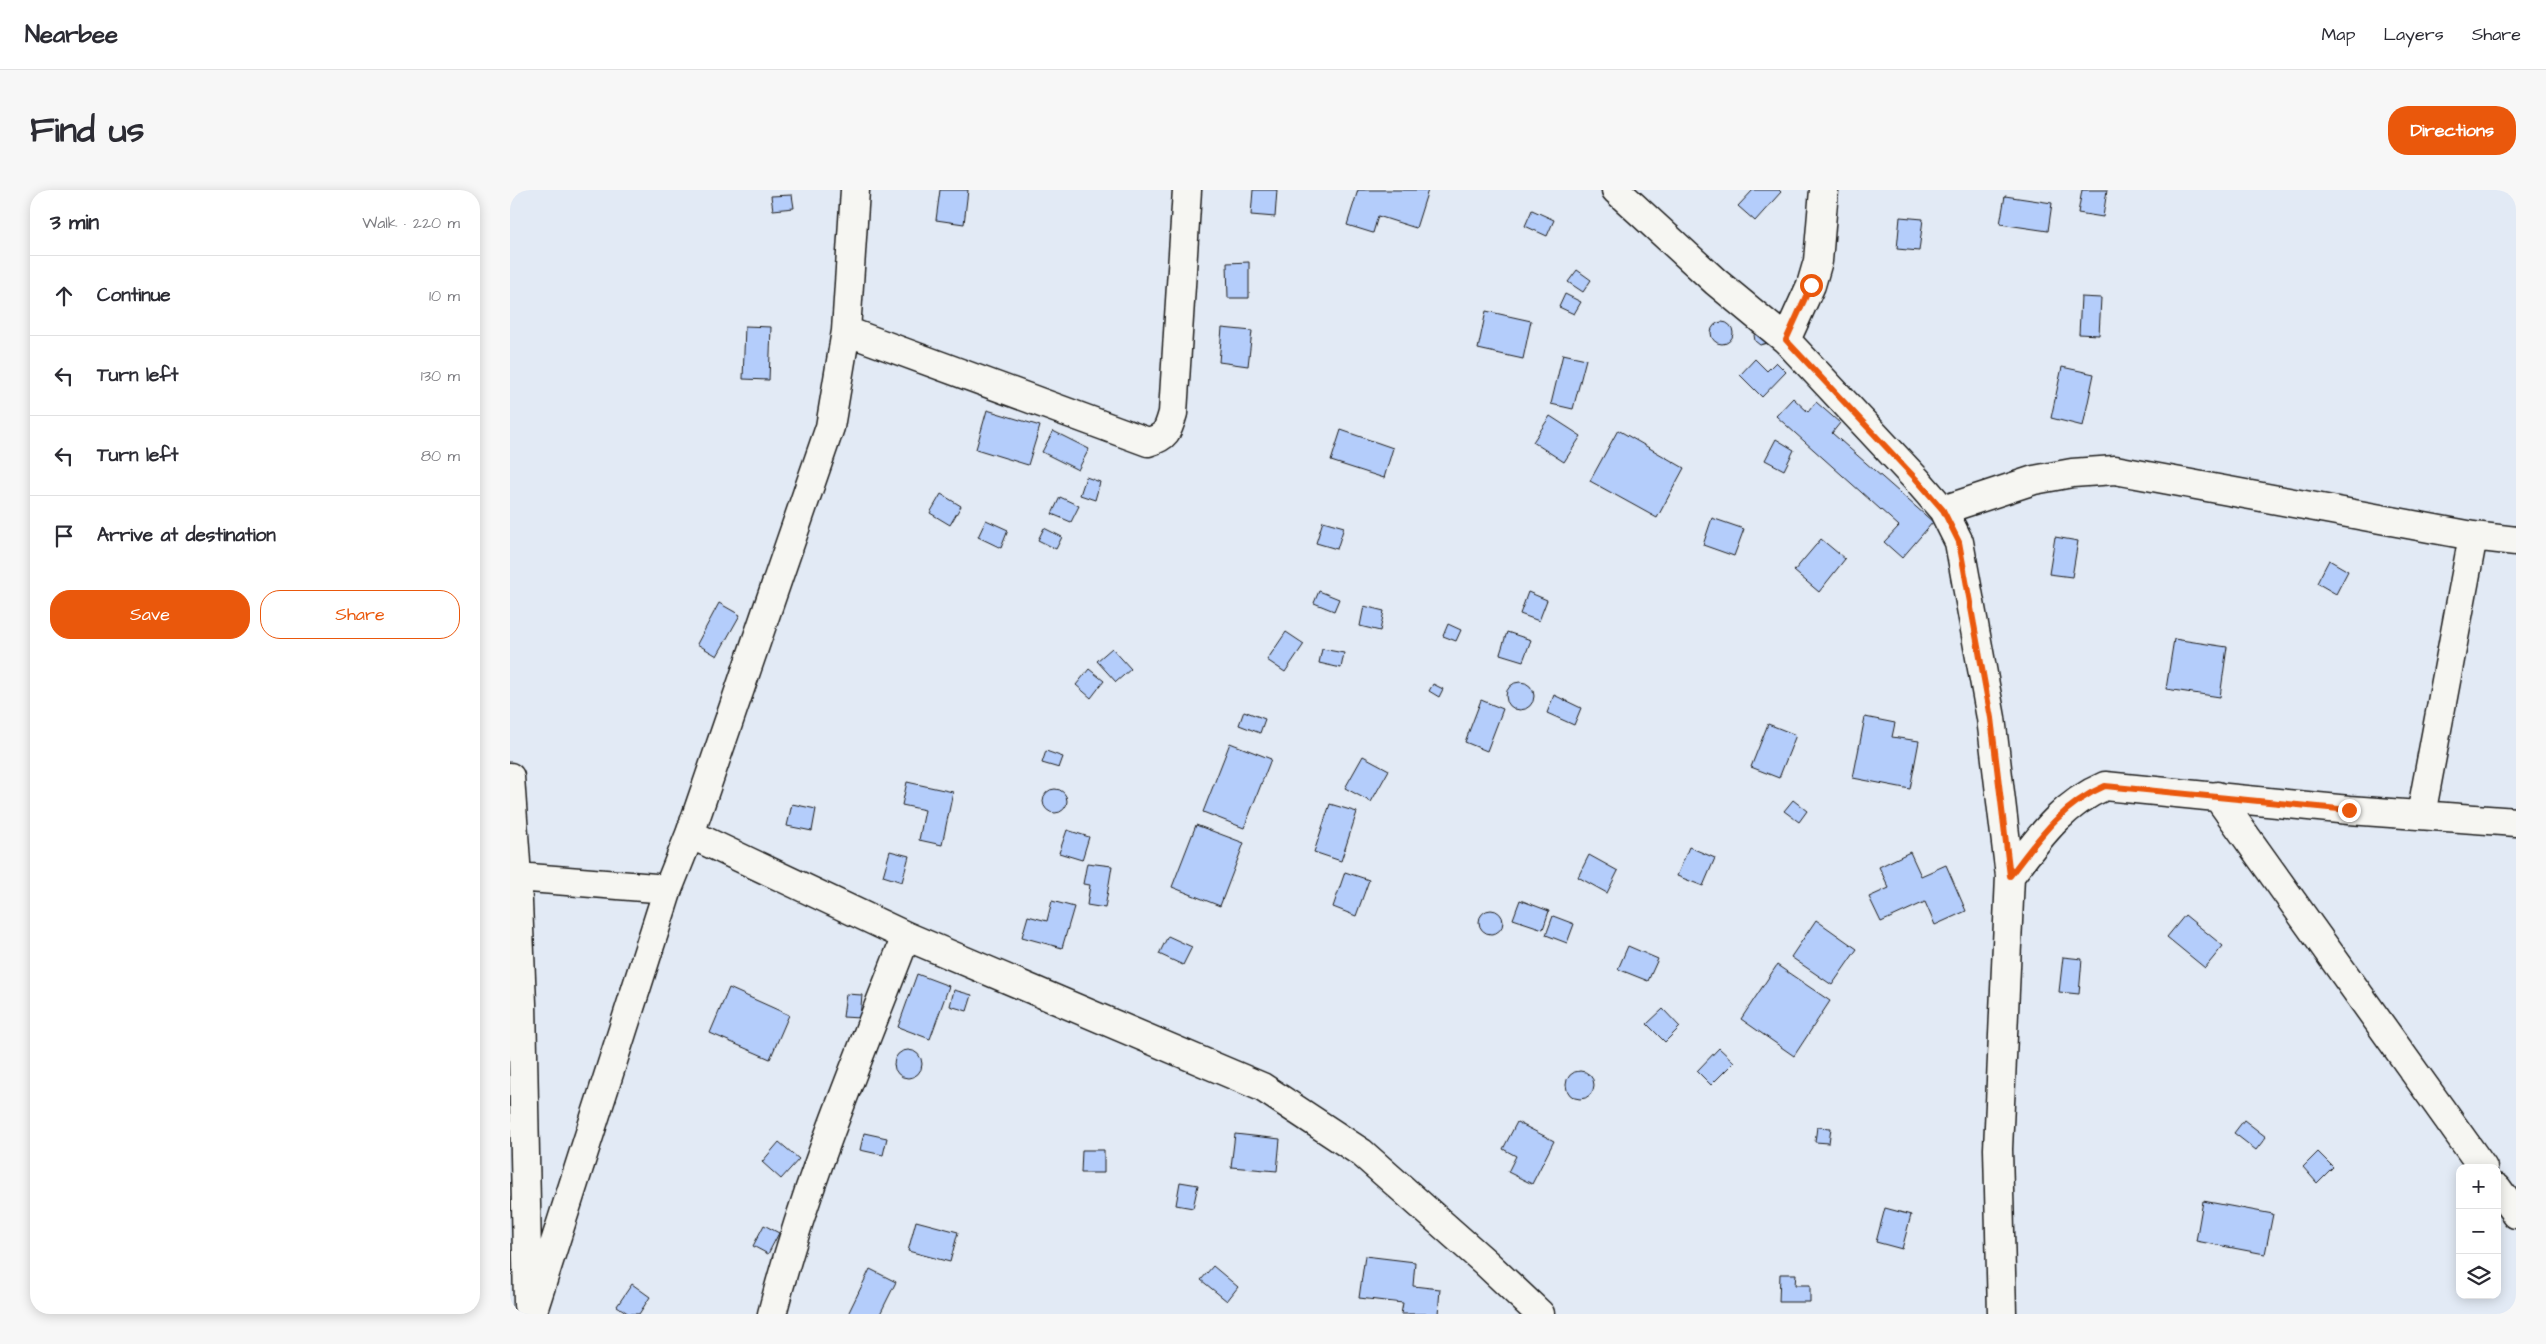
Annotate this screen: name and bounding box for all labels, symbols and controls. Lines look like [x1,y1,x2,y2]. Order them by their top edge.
text: Nearbee [25,18,118,52]
text: Map [2321,22,2355,47]
text: Layers [2383,22,2444,47]
text: Share [2472,22,2521,47]
text: Find us [30,106,144,155]
button: Directions [2388,106,2516,155]
text: 3 min [50,208,99,237]
text: Walk · 220 m [362,212,460,234]
route start [1800,274,1823,297]
icon: ahead [50,282,78,310]
text: Continue [97,282,171,309]
text: 10 m [429,285,460,307]
icon: left [50,362,78,390]
text: Turn left [97,362,178,389]
text: 130 m [421,365,460,387]
icon: left [50,442,78,470]
text: Turn left [97,442,178,469]
text: 80 m [421,445,460,467]
icon: arrive [50,522,78,550]
text: Arrive at destination [97,522,276,549]
button: Save [50,590,250,639]
button: Share [260,590,460,639]
route end [2338,799,2361,822]
map controls [2456,1164,2501,1299]
button: + [2456,1164,2501,1209]
button: − [2456,1209,2501,1254]
button: layers [2456,1254,2501,1299]

